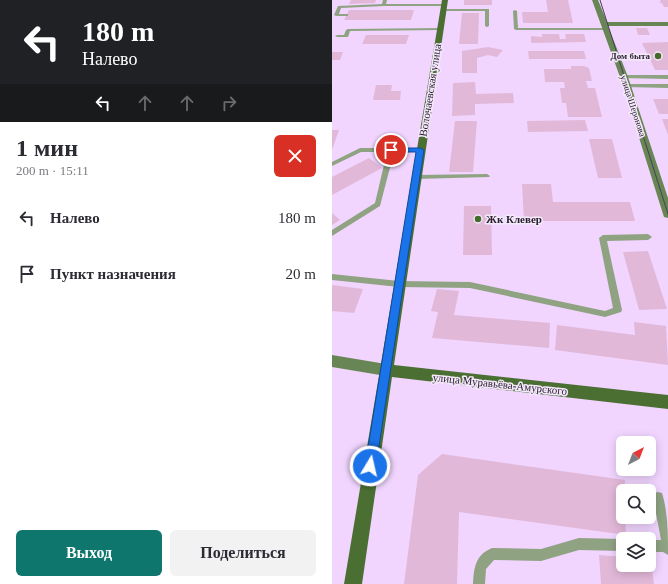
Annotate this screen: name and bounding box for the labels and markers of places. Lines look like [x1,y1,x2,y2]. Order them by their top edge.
place label: Дом быта [611,51,650,61]
marker: Дом быта [653,51,663,61]
pin [374,133,408,167]
place label: Жк Клевер [486,213,542,225]
marker: Жк Клевер [473,214,483,224]

